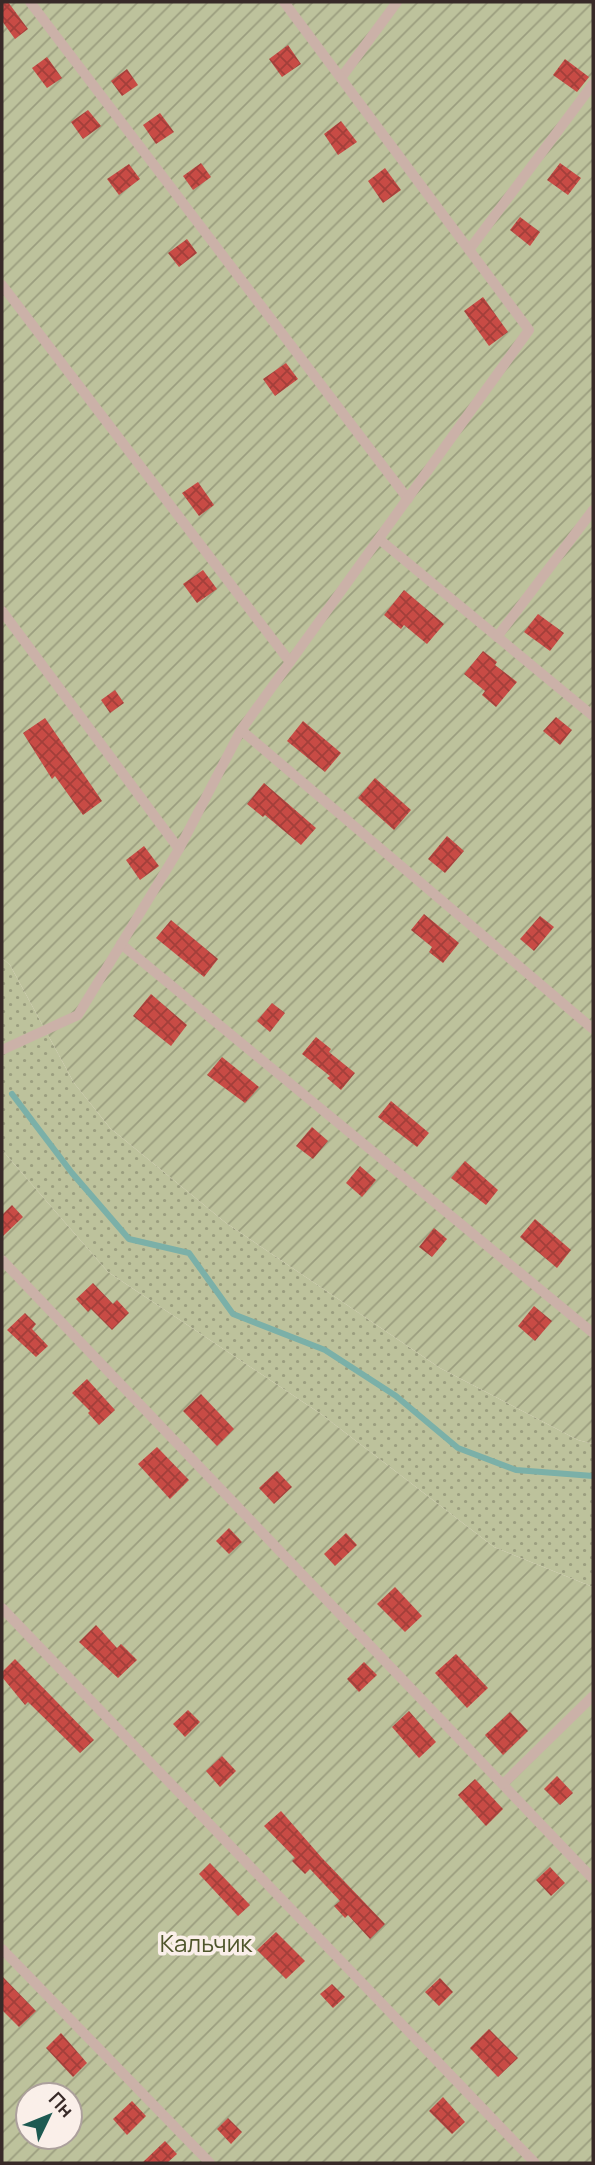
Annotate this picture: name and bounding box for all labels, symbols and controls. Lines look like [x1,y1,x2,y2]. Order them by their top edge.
park label: Кальчик [160,1926,253,1959]
north arrow [14,2081,84,2151]
text: Пн [43,2086,80,2123]

